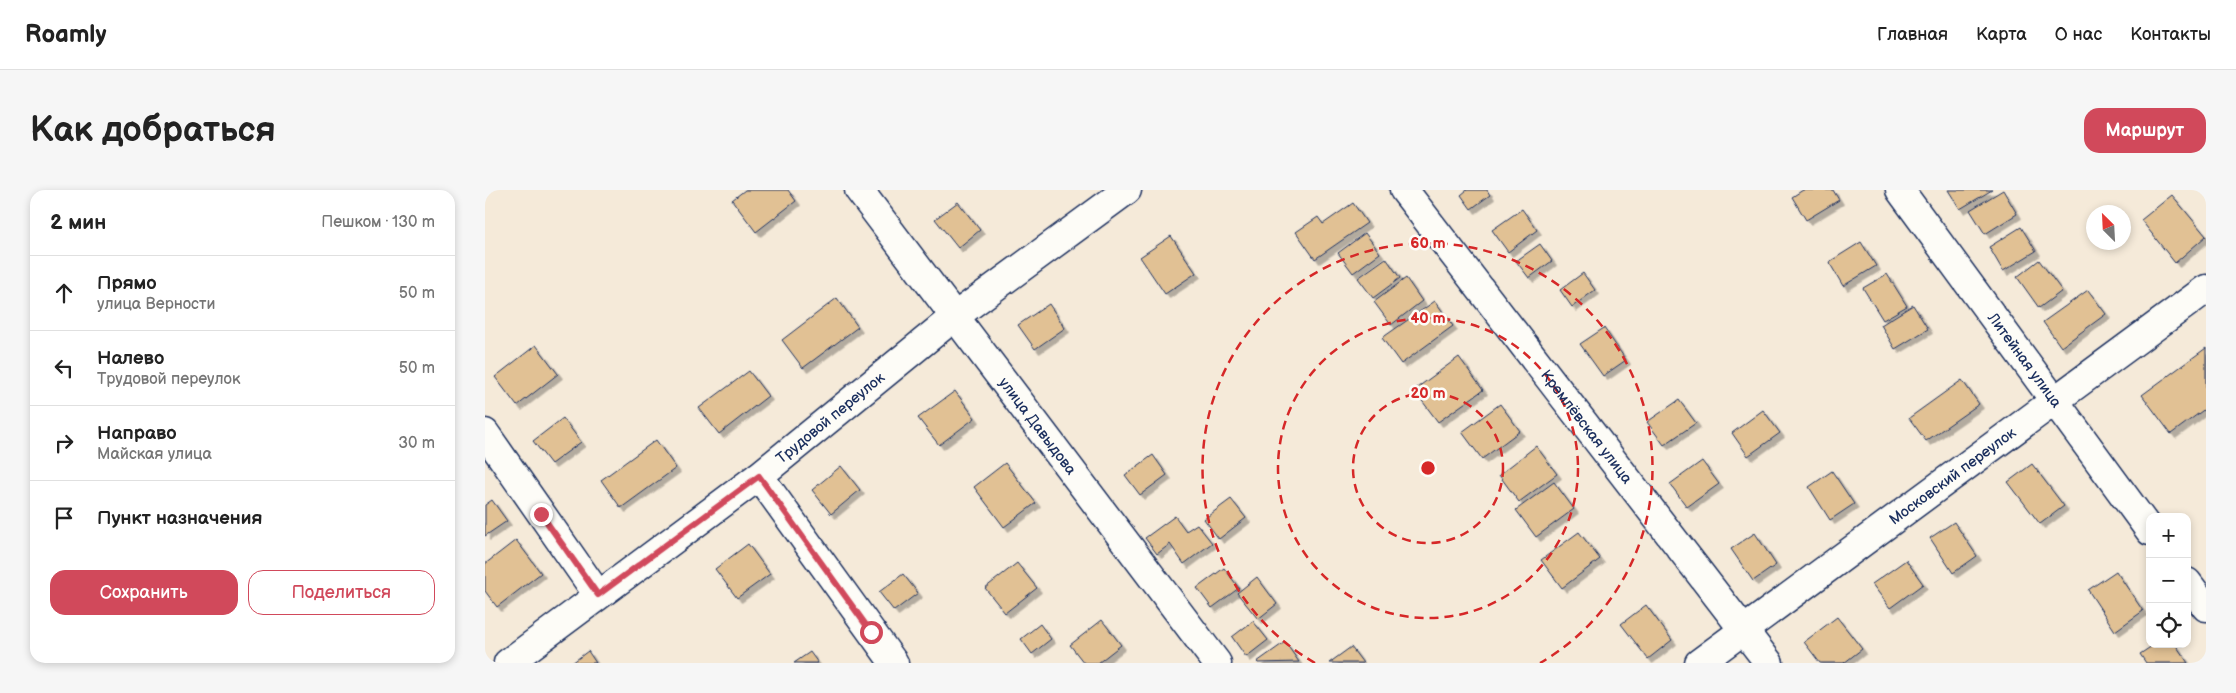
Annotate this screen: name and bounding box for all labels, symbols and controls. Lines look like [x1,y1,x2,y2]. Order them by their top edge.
text: Roamly [25,20,106,49]
text: Главная [1877,24,1948,45]
text: Карта [1976,24,2027,45]
text: О нас [2055,24,2102,45]
text: Контакты [2130,24,2211,45]
button: Маршрут [2084,108,2206,153]
text: Как добраться [30,109,276,152]
north arrow [2086,205,2131,250]
text: 2 мин [50,210,106,235]
text: Пешком · 130 m [321,213,435,232]
text: 60 m [1410,234,1446,253]
text: Прямо [97,272,157,295]
icon: ahead [50,279,78,307]
text: 50 m [399,284,435,303]
text: улица Верности [97,295,215,314]
street label: Литейная улица [1983,308,2066,412]
text: 40 m [1410,309,1446,328]
text: Налево [97,347,164,370]
icon: left [50,354,78,382]
text: 50 m [399,359,435,378]
street label: Кремлёвская улица [1536,366,1636,488]
street label: Трудовой переулок [772,368,889,468]
text: Трудовой переулок [97,370,240,389]
street label: улица Давыдова [994,374,1080,479]
text: 20 m [1411,384,1446,403]
text: Направо [97,422,177,445]
street label: Московский переулок [1886,423,2020,529]
icon: right [50,429,78,457]
text: 30 m [398,434,435,453]
text: Майская улица [97,445,212,464]
centre of rings [1419,459,1437,477]
route end [530,503,553,526]
icon: arrive [50,504,78,532]
text: Пункт назначения [97,507,262,530]
map controls [2146,513,2191,648]
button: + [2146,513,2191,558]
button: − [2146,558,2191,603]
button: Сохранить [50,570,238,615]
button: Поделиться [248,570,435,615]
button: locate [2146,603,2191,648]
route start [860,621,883,644]

